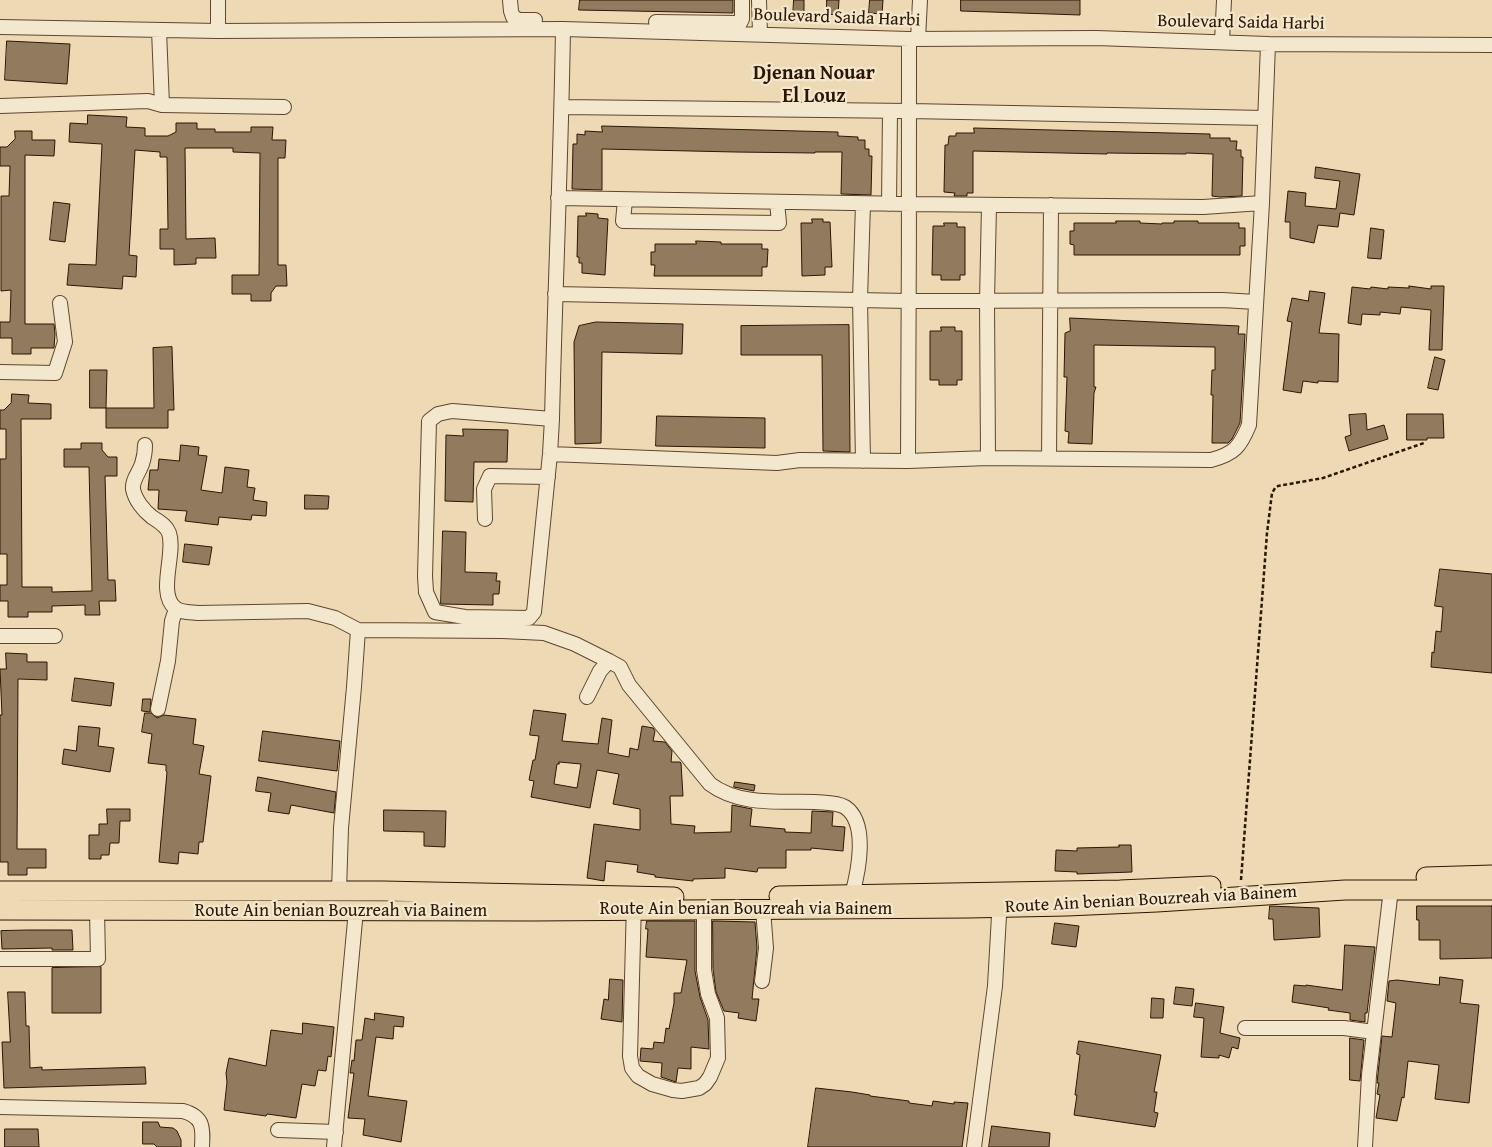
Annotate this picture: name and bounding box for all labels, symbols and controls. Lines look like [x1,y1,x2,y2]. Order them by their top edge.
street label: Boulevard Saida Harbi [753,4,921,32]
street label: Boulevard Saida Harbi [1157,11,1325,35]
district label: Djenan Nouar El Louz [753,62,875,109]
street label: Route Ain benian Bouzreah via Bainem [1004,882,1298,918]
street label: Route Ain benian Bouzreah via Bainem [600,898,892,920]
street label: Route Ain benian Bouzreah via Bainem [195,900,487,922]

